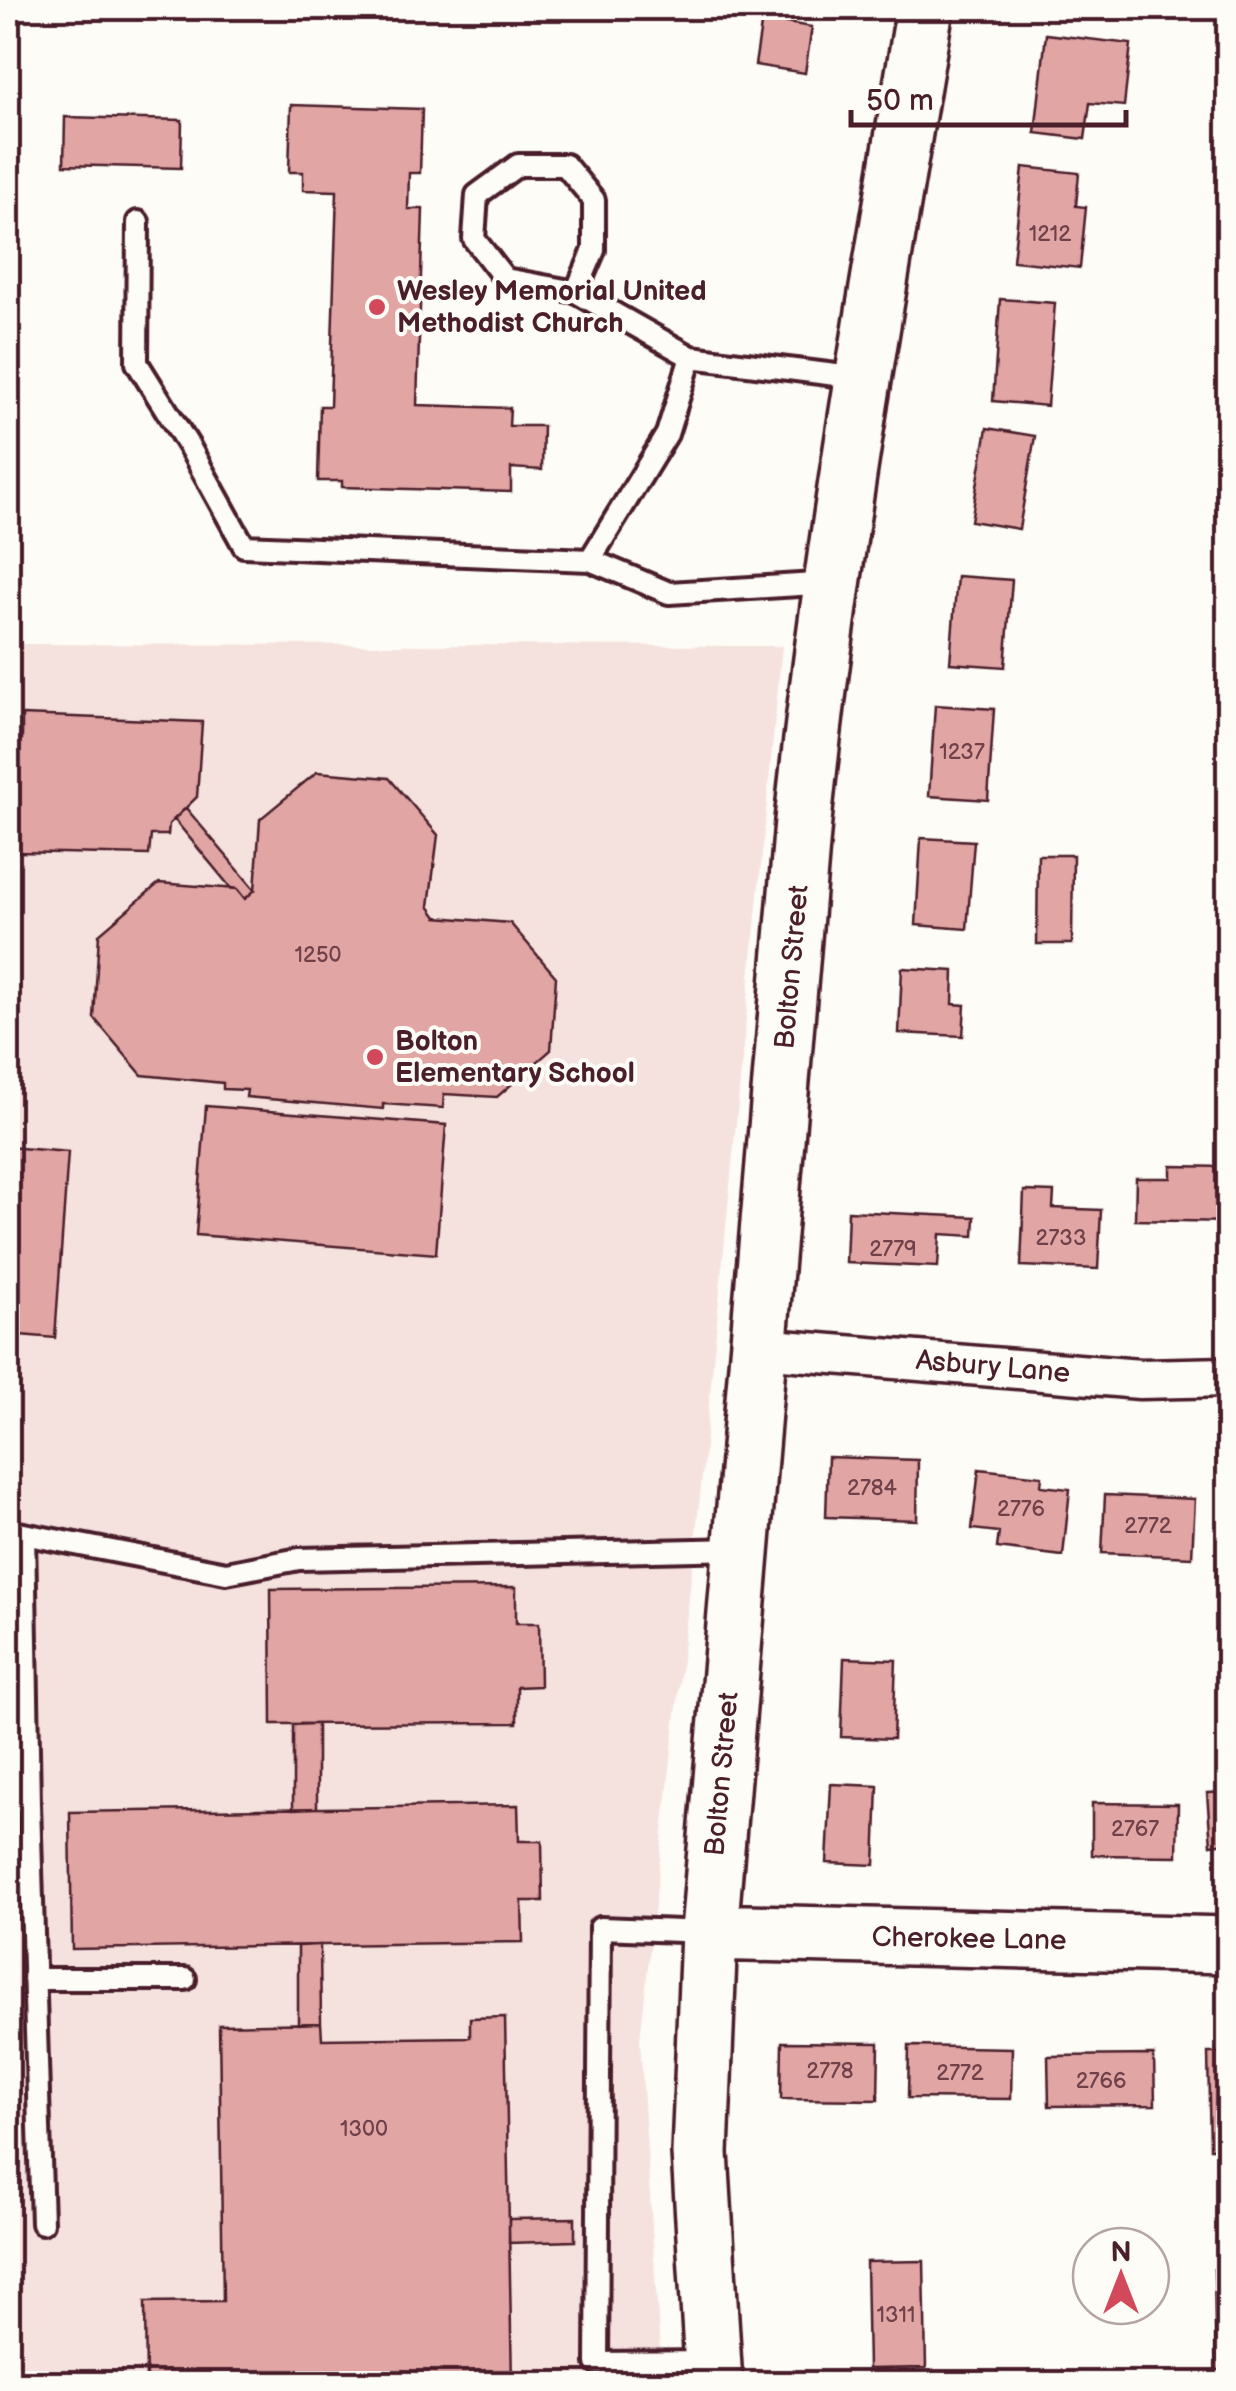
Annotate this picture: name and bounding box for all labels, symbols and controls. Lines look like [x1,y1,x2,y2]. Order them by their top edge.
scale bar [851,65,1126,127]
text: 50 m [866,83,934,119]
house number: 1212 [1029,221,1071,248]
place label: Wesley Memorial United Methodist Church [397,275,707,340]
marker: Wesley Memorial United Methodist Church [366,296,388,318]
house number: 1237 [939,739,985,766]
street label: Bolton Street [768,883,816,1050]
house number: 1250 [294,942,342,969]
place label: Bolton Elementary School [395,1025,635,1090]
marker: Bolton Elementary School [364,1046,386,1068]
house number: 2733 [1036,1225,1086,1252]
house number: 2779 [869,1236,917,1263]
street label: Asbury Lane [915,1344,1071,1390]
house number: 2784 [847,1475,898,1502]
house number: 2776 [997,1496,1045,1523]
house number: 2772 [1124,1513,1172,1540]
street label: Bolton Street [698,1690,746,1857]
house number: 2767 [1111,1816,1159,1843]
street label: Cherokee Lane [871,1921,1067,1957]
house number: 2778 [806,2058,854,2085]
house number: 2772 [936,2060,984,2087]
house number: 2766 [1076,2068,1126,2095]
house number: 1300 [340,2116,388,2143]
north arrow [1071,2226,1171,2326]
text: N [1110,2236,1132,2269]
house number: 1311 [876,2302,916,2329]

